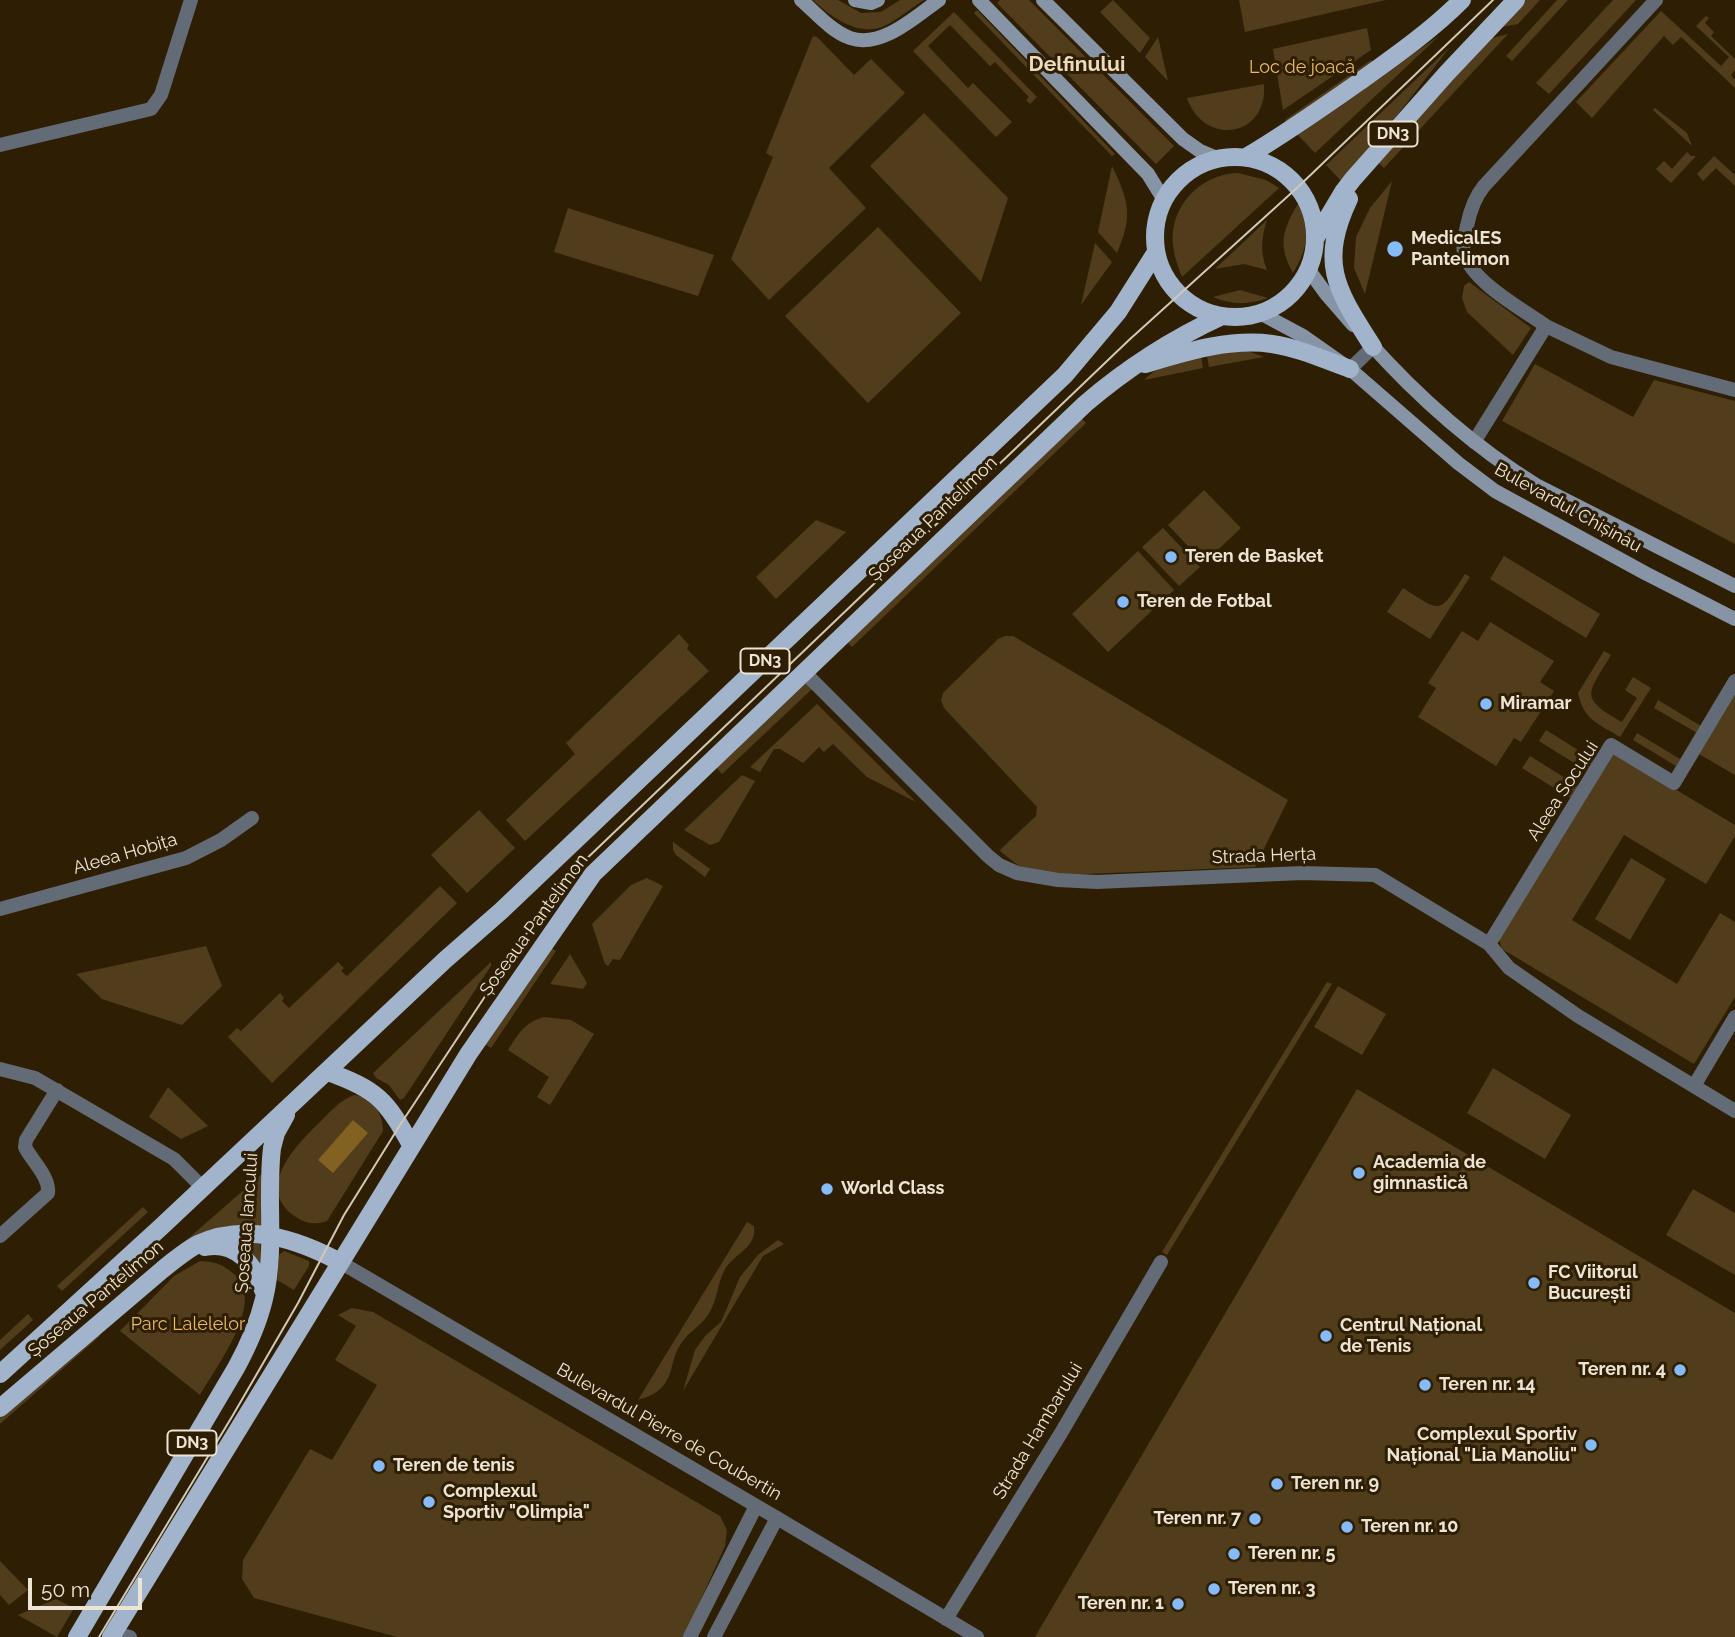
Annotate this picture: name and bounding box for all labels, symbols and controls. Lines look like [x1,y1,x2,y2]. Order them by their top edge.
district label: Delfinului [1029,52,1125,78]
park label: Loc de joacă [1249,57,1355,79]
road number: DN3 [1368,122,1418,146]
place label: MedicalES Pantelimon [1411,228,1510,270]
marker: MedicalES Pantelimon [1385,239,1405,259]
street label: Șoseaua Pantelimon [864,452,1002,586]
street label: Bulevardul Chișinău [1491,459,1645,557]
place label: Teren de Basket [1185,546,1323,568]
marker: Teren de Basket [1163,549,1179,565]
place label: Teren de Fotbal [1137,591,1272,613]
marker: Teren de Fotbal [1115,594,1131,610]
road number: DN3 [740,648,790,674]
place label: Miramar [1500,693,1571,715]
marker: Miramar [1478,696,1494,712]
street label: Aleea Socului [1523,737,1603,845]
street label: Aleea Hobița [70,829,180,879]
street label: Strada Herța [1211,843,1317,869]
street label: Șoseaua Pantelimon [475,850,593,1000]
street label: Șoseaua Iancului [231,1152,263,1294]
place label: Academia de gimnastică [1373,1152,1486,1194]
marker: Academia de gimnastică [1351,1165,1367,1181]
place label: World Class [841,1178,944,1200]
marker: World Class [819,1181,835,1197]
street label: Șoseaua Pantelimon [24,1236,168,1362]
place label: FC Viitorul București [1548,1262,1638,1304]
marker: FC Viitorul București [1526,1275,1542,1291]
park label: Parc Lalelelor [131,1314,245,1336]
place label: Centrul Național de Tenis [1340,1315,1482,1358]
marker: Centrul Național de Tenis [1318,1328,1334,1344]
street label: Bulevardul Pierre de Coubertin [553,1359,785,1505]
street label: Strada Hambarului [989,1359,1087,1503]
place label: Teren nr. 4 [1578,1359,1666,1381]
marker: Teren nr. 4 [1672,1362,1688,1378]
place label: Teren nr. 14 [1439,1374,1536,1396]
marker: Teren nr. 14 [1417,1377,1433,1393]
place label: Complexul Sportiv Național "Lia Manoliu" [1387,1424,1577,1466]
road number: DN3 [168,1430,216,1456]
marker: Complexul Sportiv Național "Lia Manoliu" [1583,1437,1599,1453]
place label: Teren de tenis [393,1455,515,1477]
marker: Teren de tenis [371,1458,387,1474]
place label: Teren nr. 9 [1291,1473,1379,1495]
marker: Teren nr. 9 [1269,1476,1285,1492]
place label: Complexul Sportiv "Olimpia" [443,1481,590,1524]
marker: Complexul Sportiv "Olimpia" [421,1494,437,1510]
place label: Teren nr. 7 [1154,1508,1241,1530]
marker: Teren nr. 7 [1247,1511,1263,1527]
place label: Teren nr. 10 [1361,1516,1458,1538]
marker: Teren nr. 10 [1339,1519,1355,1535]
place label: Teren nr. 5 [1248,1543,1335,1565]
marker: Teren nr. 5 [1226,1546,1242,1562]
scale bar [32,1564,145,1608]
text: 50 m [41,1577,90,1602]
place label: Teren nr. 3 [1228,1578,1315,1600]
marker: Teren nr. 3 [1206,1581,1222,1597]
place label: Teren nr. 1 [1078,1593,1164,1615]
marker: Teren nr. 1 [1170,1596,1186,1612]

